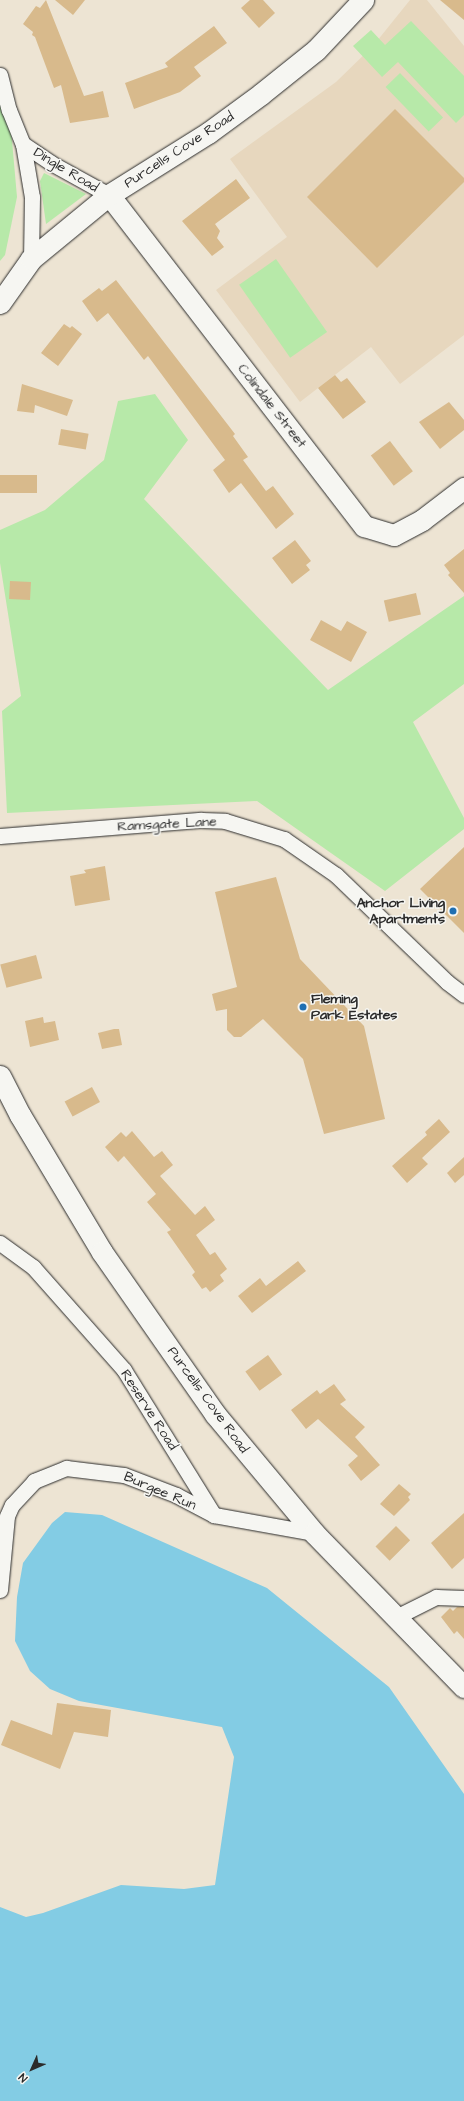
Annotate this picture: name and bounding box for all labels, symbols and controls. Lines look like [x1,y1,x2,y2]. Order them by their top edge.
street label: Purcells Cove Road [121,108,237,192]
street label: Dingle Road [30,144,102,196]
street label: Colindale Street [234,361,310,451]
street label: Ramsgate Lane [117,813,217,835]
place label: Anchor Living Apartments [357,895,445,928]
marker: Anchor Living Apartments [448,906,458,916]
place label: Fleming Park Estates [311,991,397,1024]
marker: Fleming Park Estates [298,1002,308,1012]
street label: Purcells Cove Road [164,1343,252,1457]
street label: Reserve Road [117,1367,181,1453]
street label: Burgee Run [121,1468,199,1514]
north arrow [12,2049,52,2089]
text: N [15,2070,31,2086]

